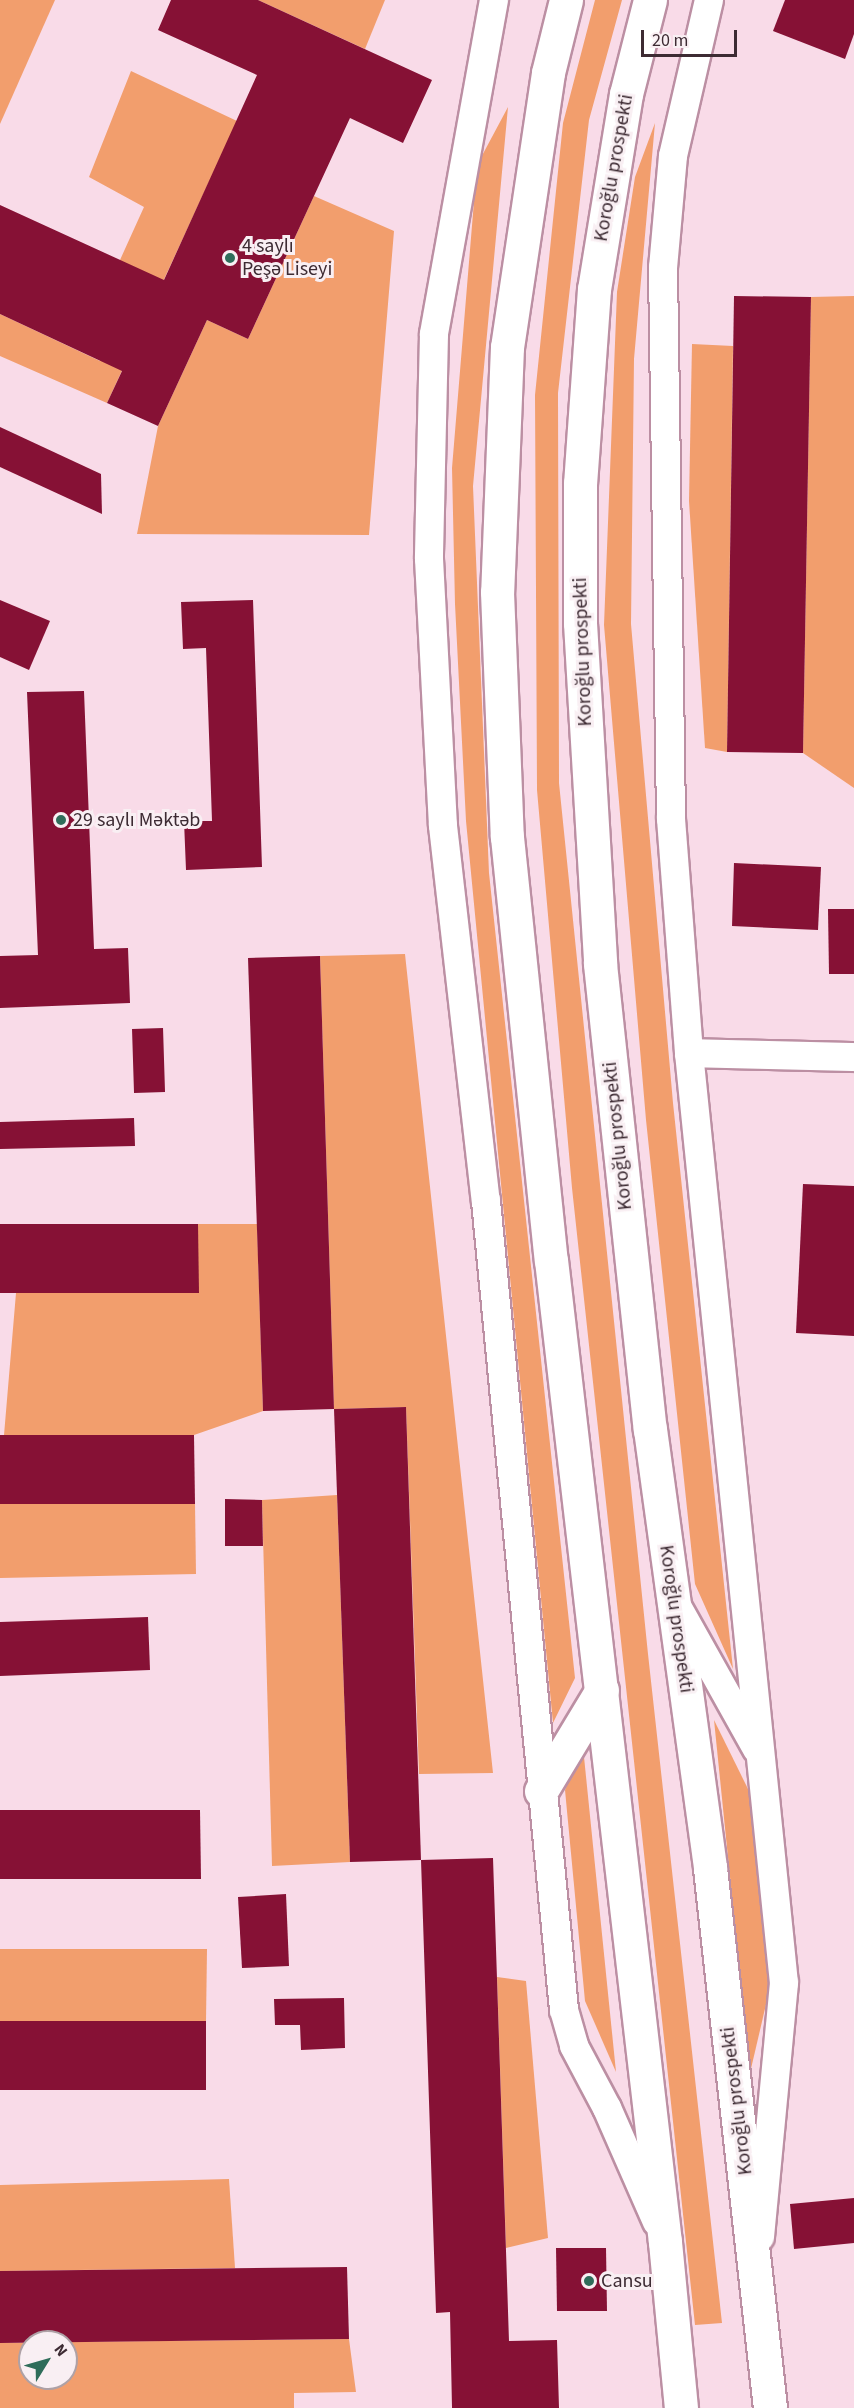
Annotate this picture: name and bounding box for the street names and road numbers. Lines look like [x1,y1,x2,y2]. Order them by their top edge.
street label: Koroğlu prospekti [589,92,639,244]
street label: Koroğlu prospekti [568,577,598,727]
street label: Koroğlu prospekti [598,1061,638,1211]
street label: Koroğlu prospekti [654,1544,698,1694]
street label: Koroğlu prospekti [716,2026,758,2176]

